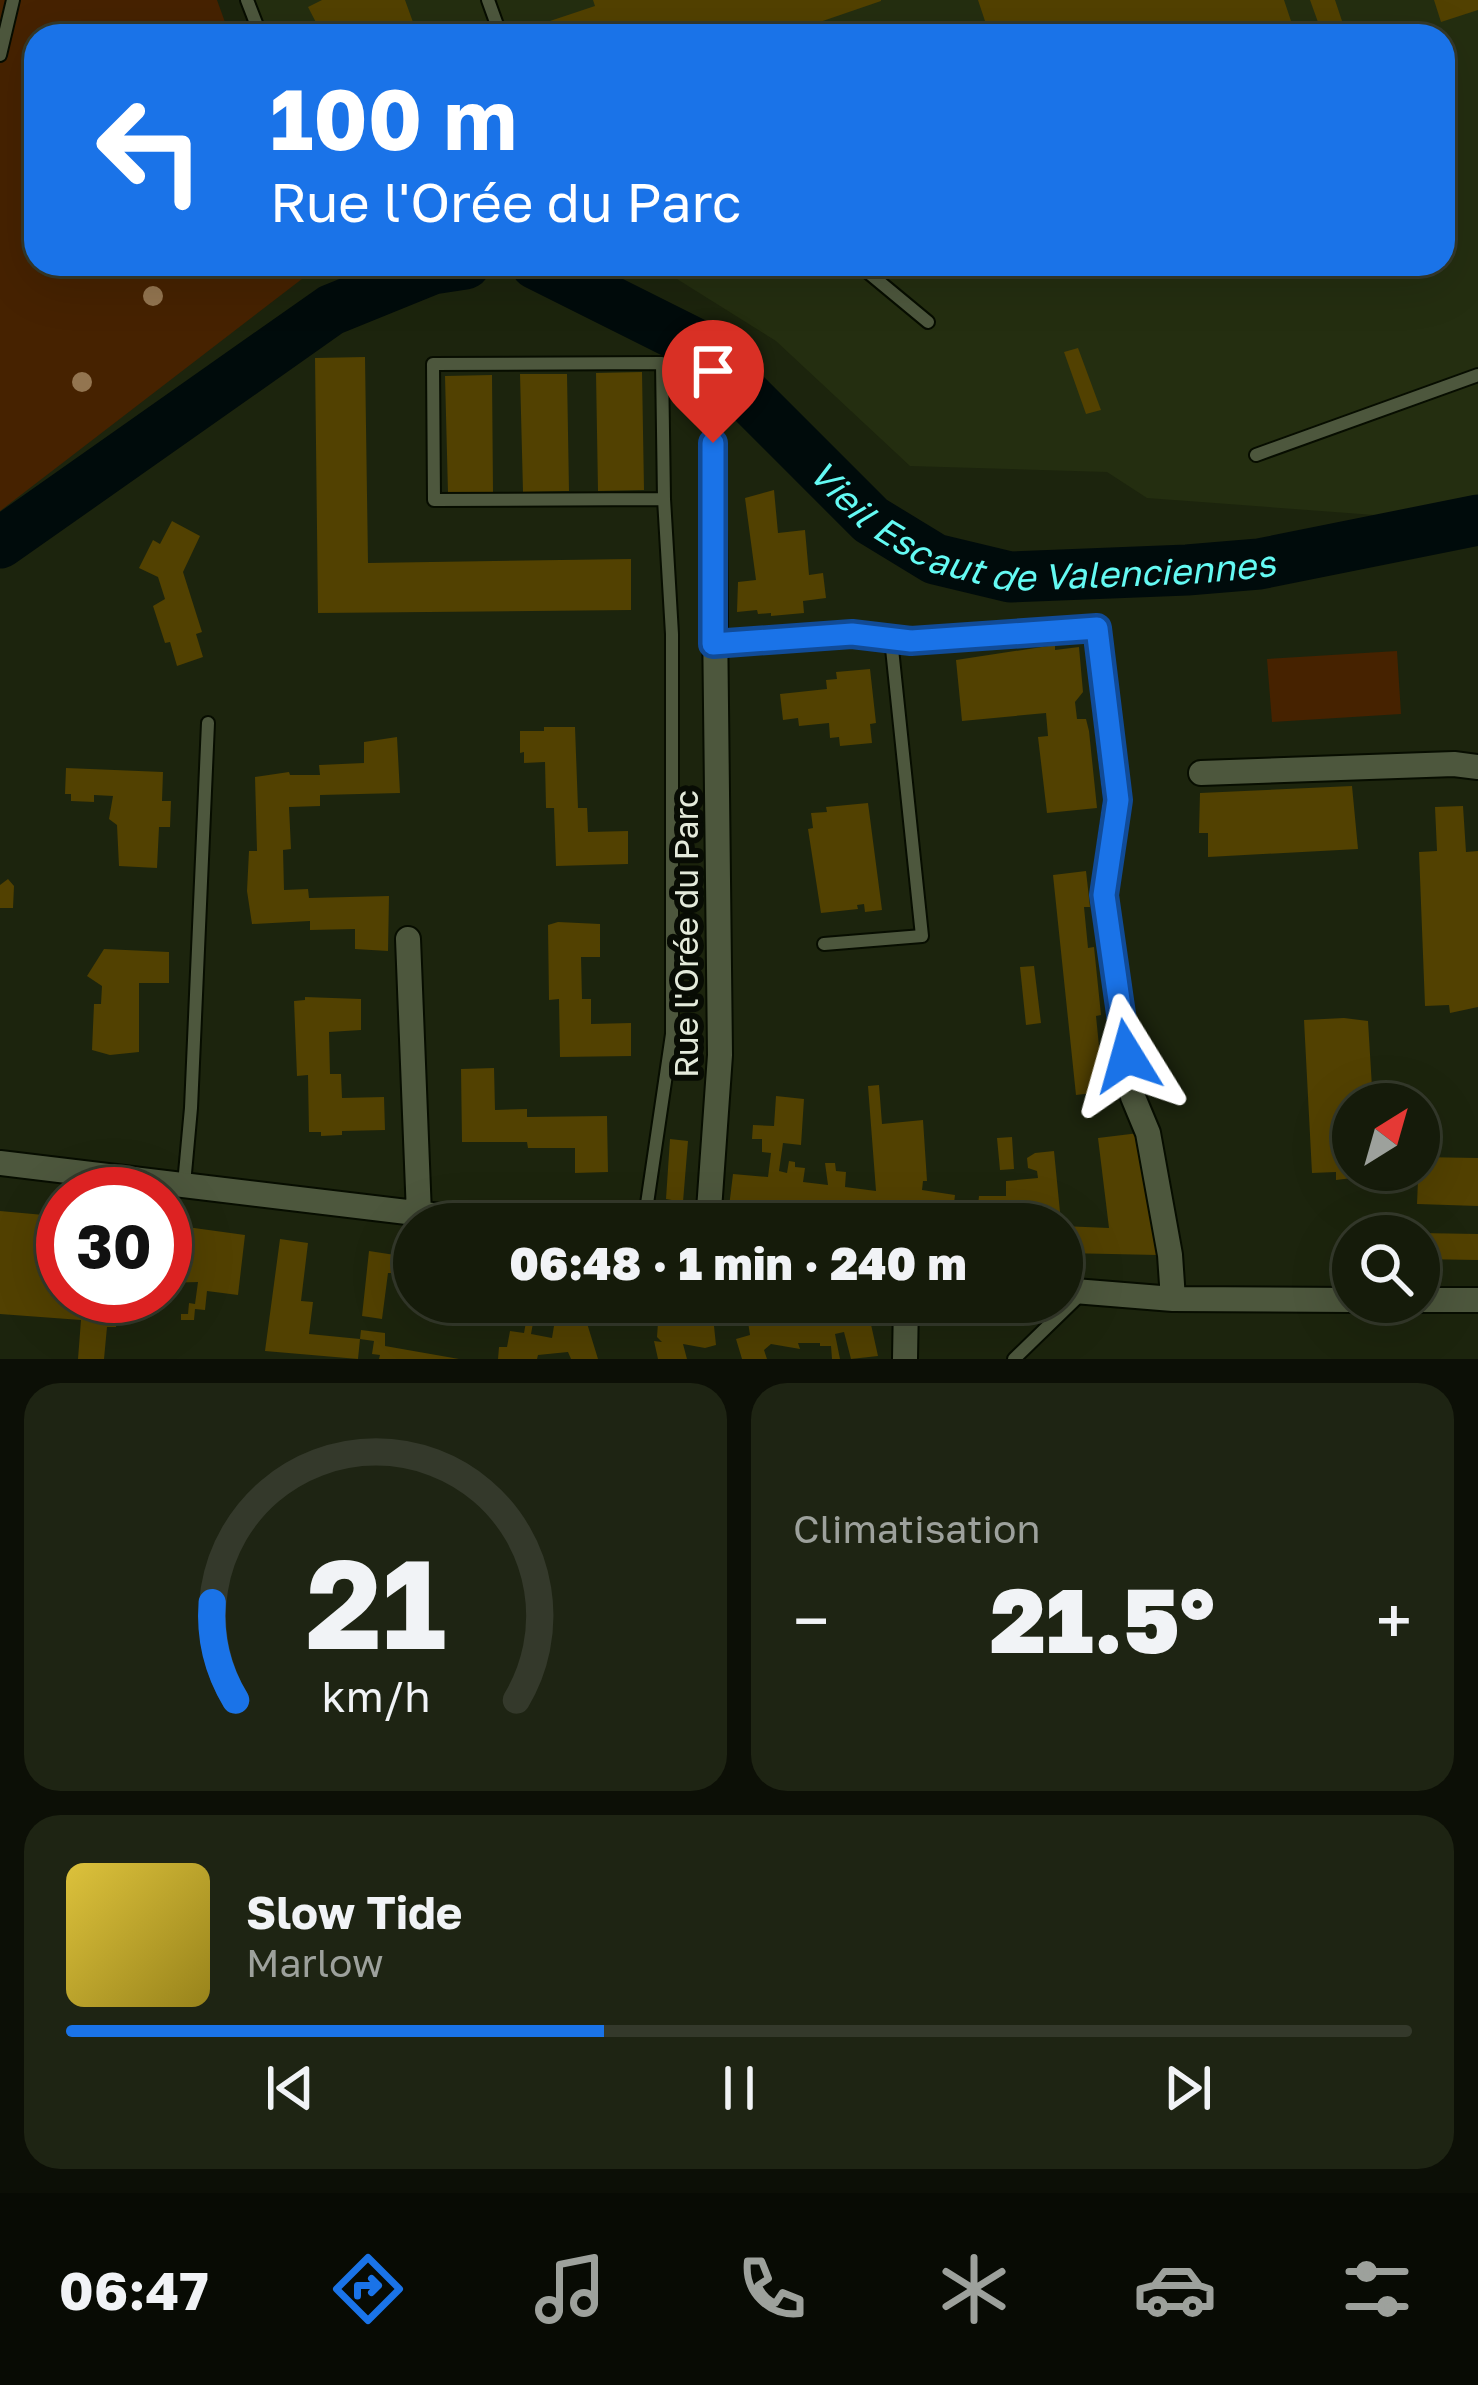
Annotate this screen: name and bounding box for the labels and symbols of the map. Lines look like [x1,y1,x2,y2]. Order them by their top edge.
pin [662,320,764,443]
water label: Vieil Escaut de Valenciennes [801,450,1280,600]
street label: Rue l'Orée du Parc [666,790,705,1078]
position arrow [1064,993,1190,1119]
north arrow [1332,1083,1440,1191]
speed limit sign: 30 [36,1167,192,1323]

